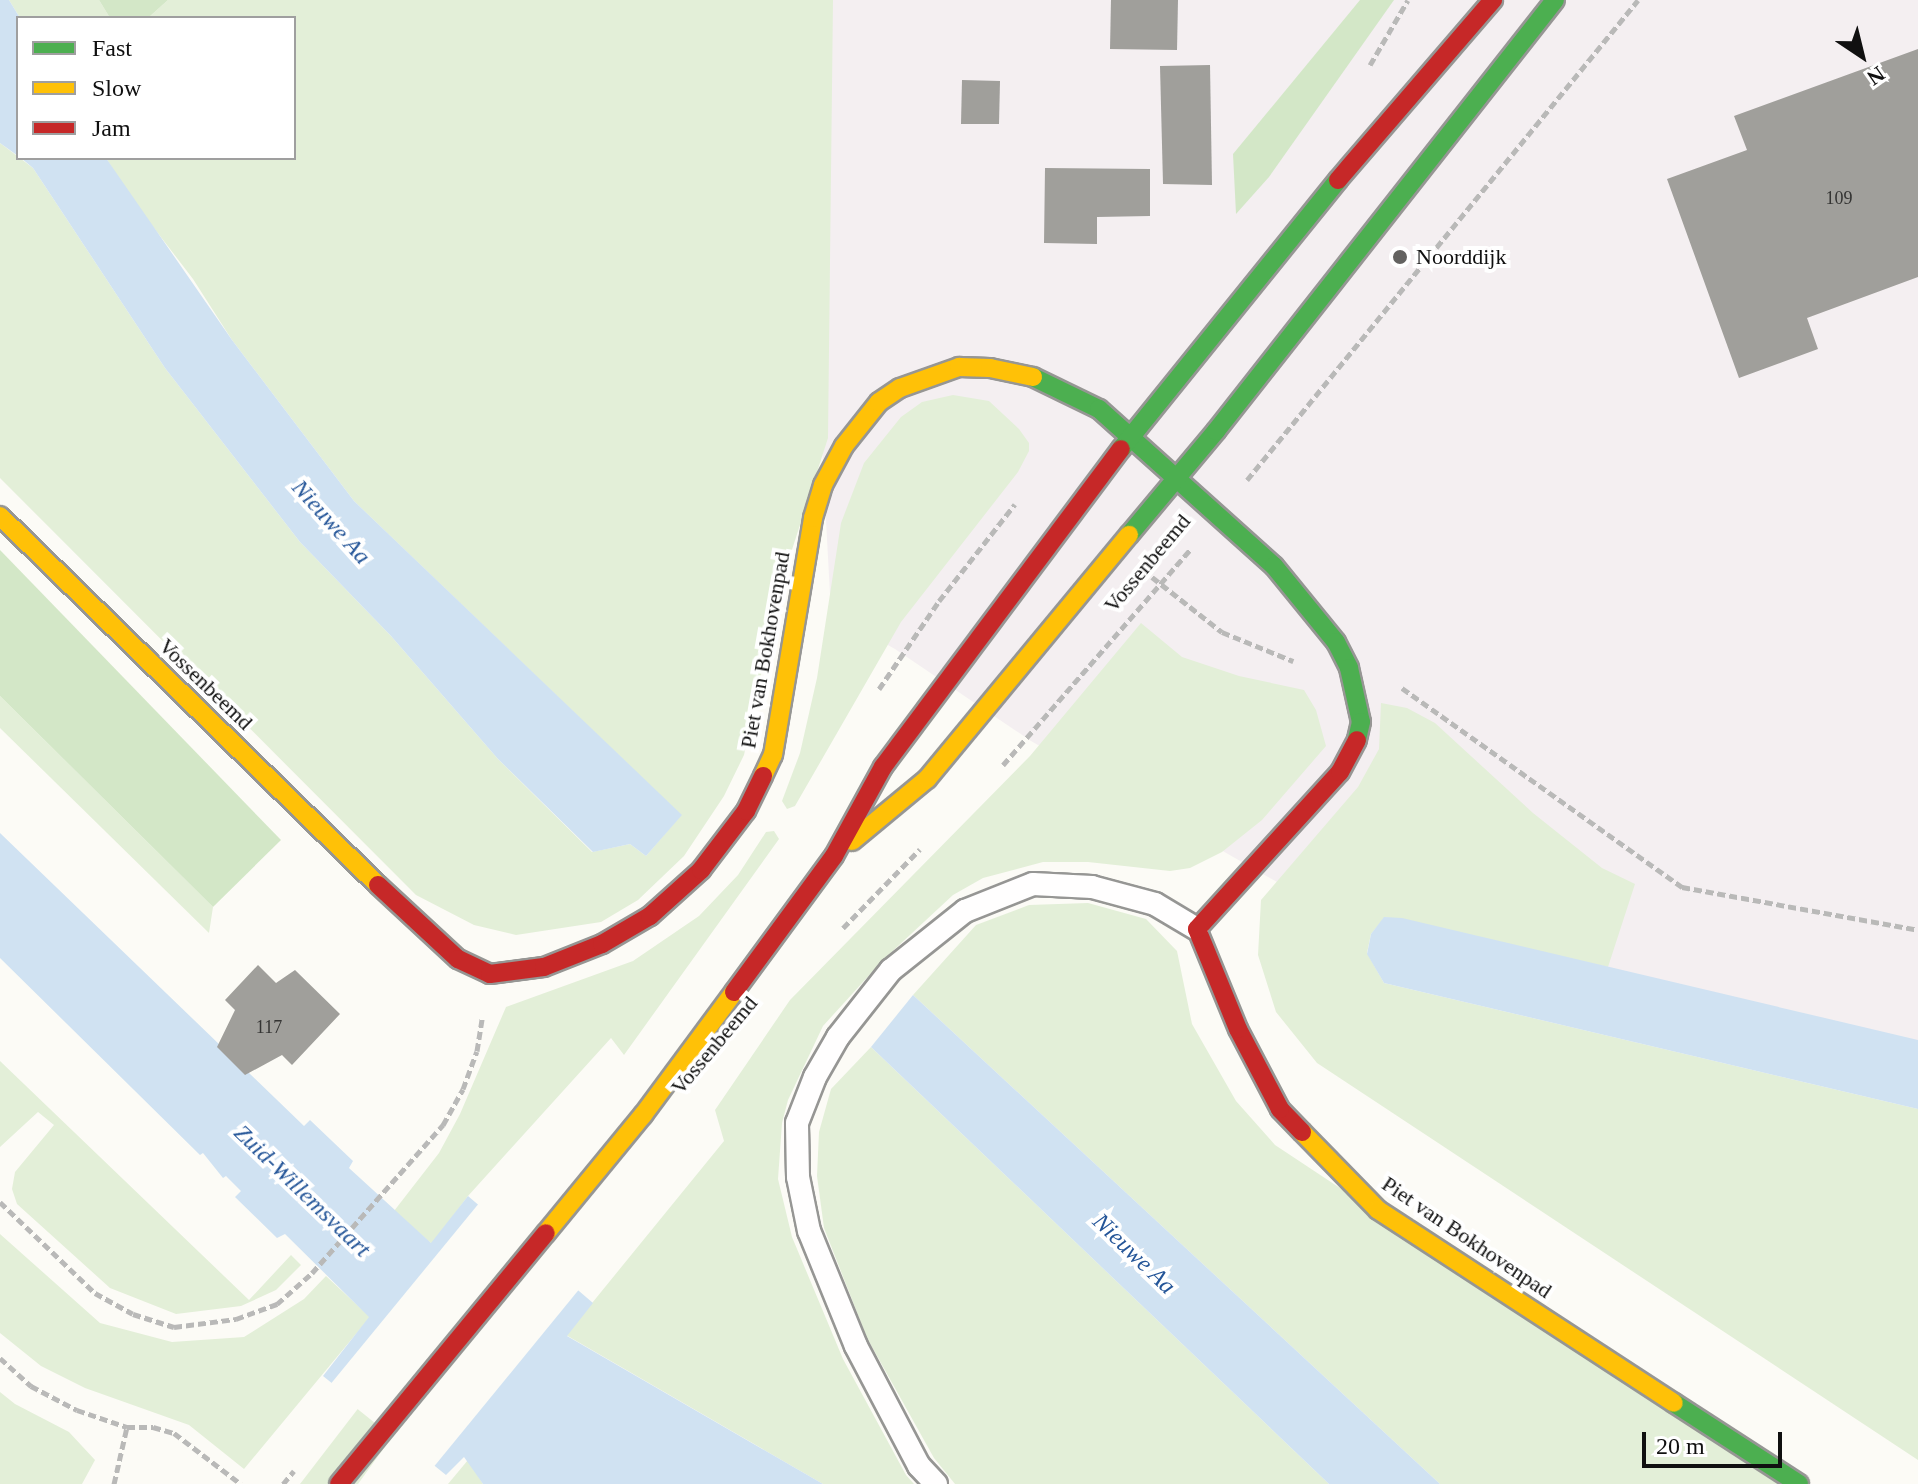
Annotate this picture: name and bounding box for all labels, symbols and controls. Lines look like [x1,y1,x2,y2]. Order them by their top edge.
legend [16,16,296,160]
north arrow [1822,16,1902,96]
text: Fast [92,35,132,61]
text: N [1862,61,1890,91]
text: Slow [92,75,141,101]
text: Jam [92,115,131,141]
house number: 109 [1826,187,1852,209]
place label: Noorddijk [1416,244,1506,270]
marker: Noorddijk [1391,248,1409,266]
water label: Nieuwe Aa [285,473,377,571]
street label: Vossenbeemd [1098,508,1196,618]
street label: Piet van Bokhovenpad [735,550,795,750]
street label: Vossenbeemd [153,633,259,735]
street label: Vossenbeemd [665,990,763,1100]
house number: 117 [256,1016,282,1038]
water label: Zuid-Willemsvaart [228,1119,376,1263]
street label: Piet van Bokhovenpad [1377,1170,1557,1304]
water label: Nieuwe Aa [1086,1207,1182,1301]
scale bar [1646,1416,1786,1466]
text: 20 m [1656,1433,1705,1459]

